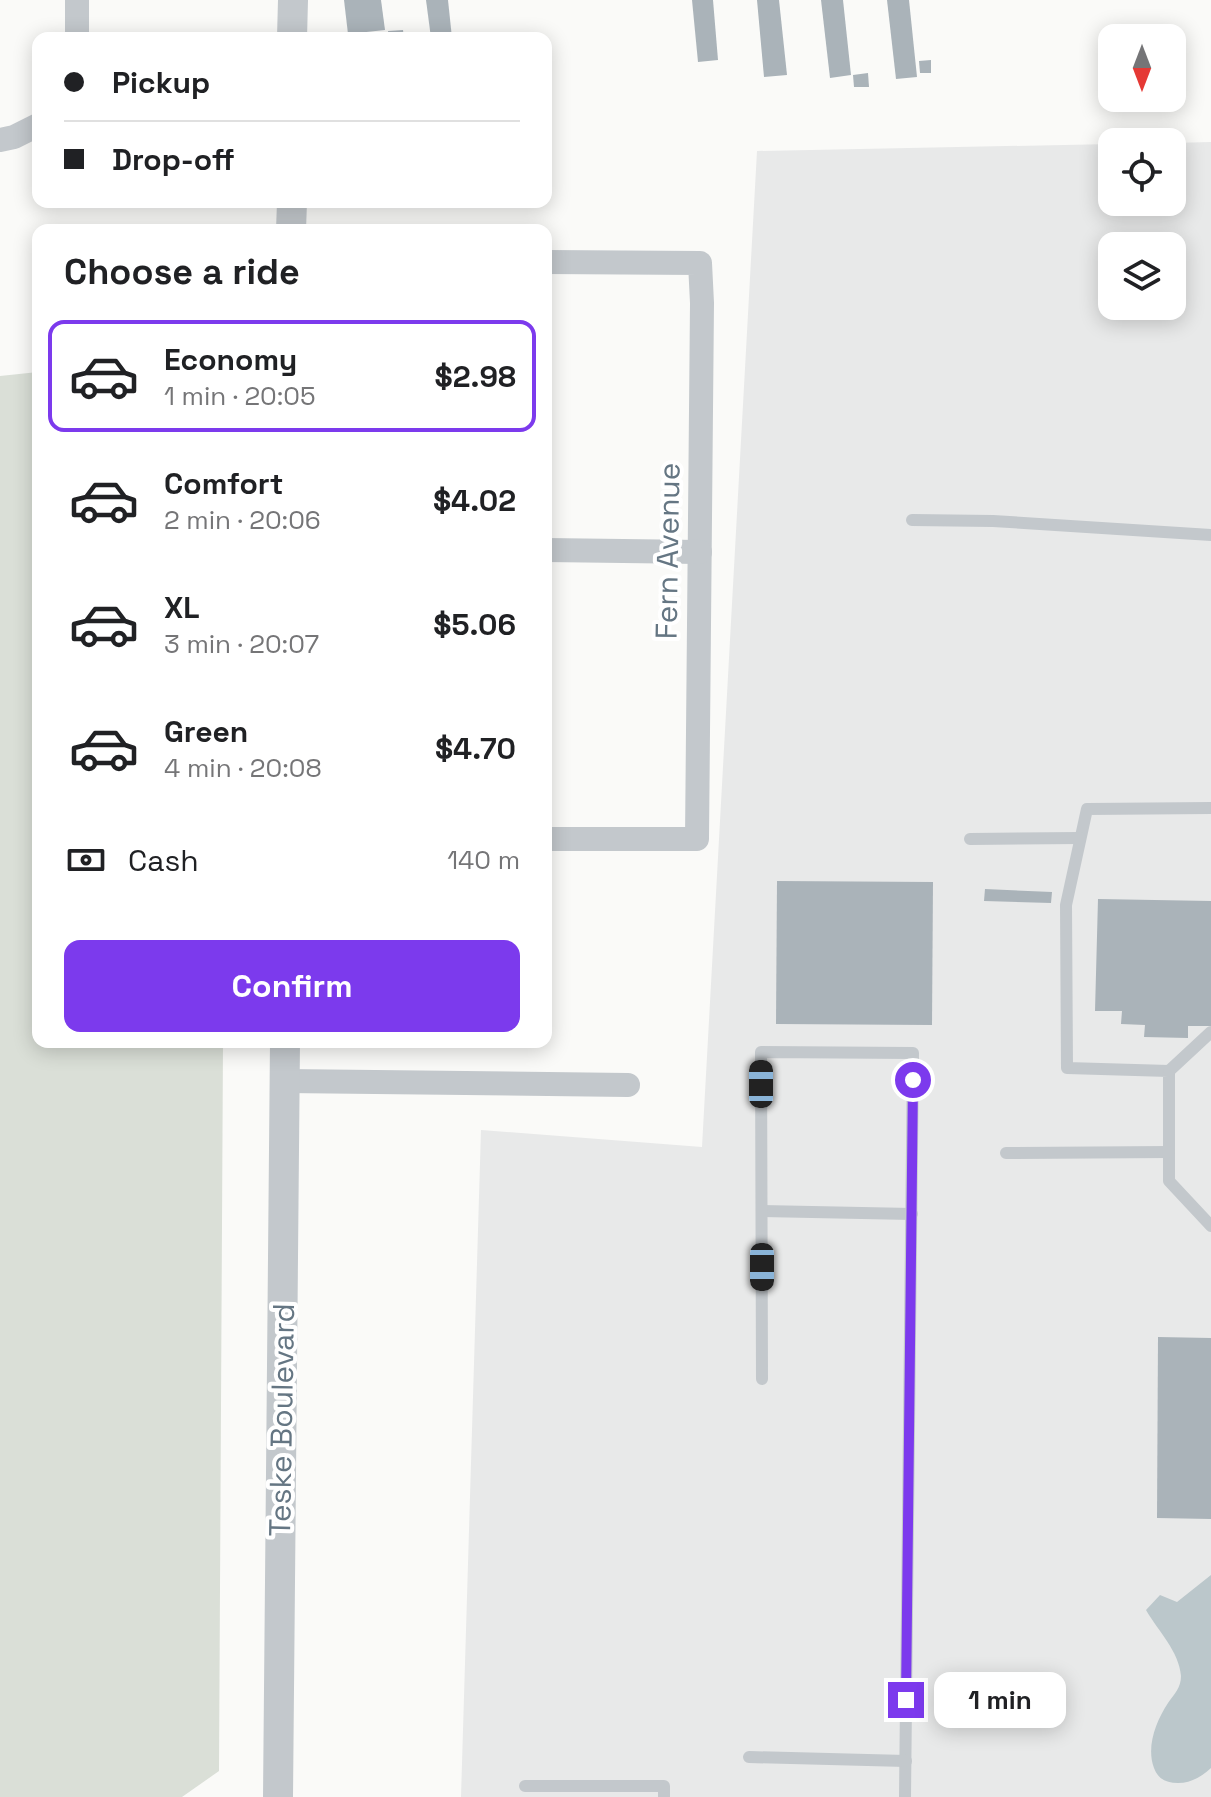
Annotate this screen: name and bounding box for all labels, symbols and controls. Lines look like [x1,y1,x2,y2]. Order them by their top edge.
north arrow [1098,24,1186,112]
map controls [1098,24,1186,320]
text: Pickup [112,63,210,102]
button: locate [1098,128,1186,216]
text: Drop-off [112,140,235,179]
button: layers [1098,232,1186,320]
text: Choose a ride [64,249,300,295]
icon: car [68,340,140,412]
text: Economy [164,340,297,379]
text: $2.98 [435,357,516,396]
text: 1 min · 20:05 [164,379,316,413]
street label: Fern Avenue [646,462,689,640]
icon: car [68,464,140,536]
text: Comfort [164,464,283,503]
text: $4.02 [433,481,516,520]
text: 2 min · 20:06 [164,503,321,537]
icon: car [68,588,140,660]
text: XL [164,588,200,627]
text: $5.06 [433,605,516,644]
text: 3 min · 20:07 [164,627,319,661]
icon: car [68,712,140,784]
text: Green [164,712,248,751]
text: $4.70 [435,729,516,768]
text: 4 min · 20:08 [164,751,322,785]
icon: cash [64,838,108,882]
text: Cash [128,841,199,880]
text: 140 m [447,843,520,877]
button: Confirm [64,940,520,1032]
car [749,1060,773,1108]
route start [895,1062,931,1098]
car [750,1243,774,1291]
street label: Teske Boulevard [260,1303,303,1537]
callout: 1 min [934,1672,1066,1728]
route end [888,1682,924,1718]
text: 1 min [968,1683,1032,1717]

